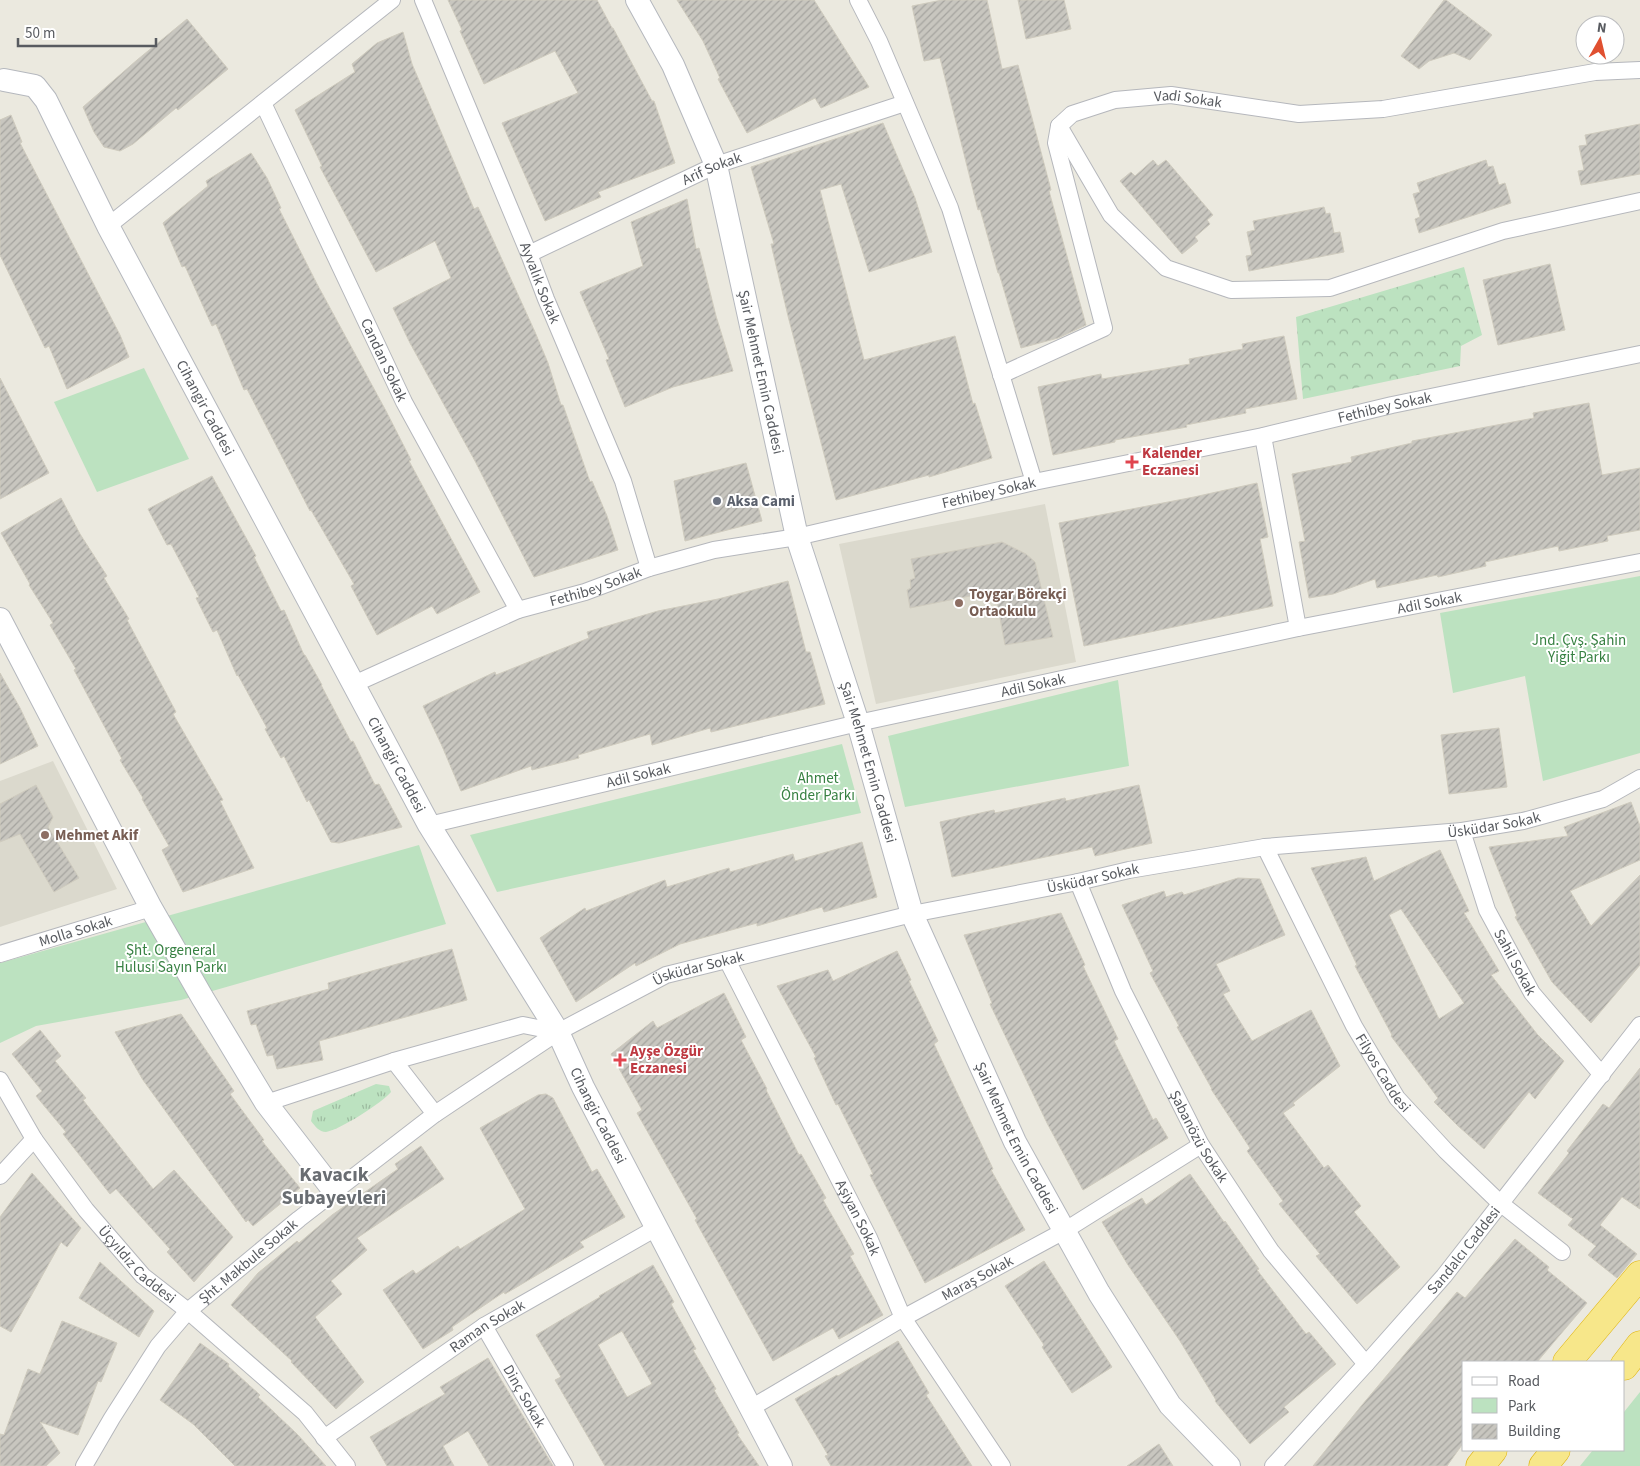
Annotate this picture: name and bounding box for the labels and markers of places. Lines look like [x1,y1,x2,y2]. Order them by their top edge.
place label: Kalender Eczanesi [1142,443,1202,481]
marker: Kalender Eczanesi [1126,456,1138,468]
place label: Aksa Cami [726,491,795,512]
marker: Aksa Cami [711,495,723,507]
place label: Toygar Börekçi Ortaokulu [969,584,1067,622]
marker: Toygar Börekçi Ortaokulu [953,597,965,609]
place label: Mehmet Akif [55,825,139,846]
marker: Mehmet Akif [39,829,51,841]
place label: Ayşe Özgür Eczanesi [629,1041,703,1079]
marker: Ayşe Özgür Eczanesi [614,1054,626,1066]

